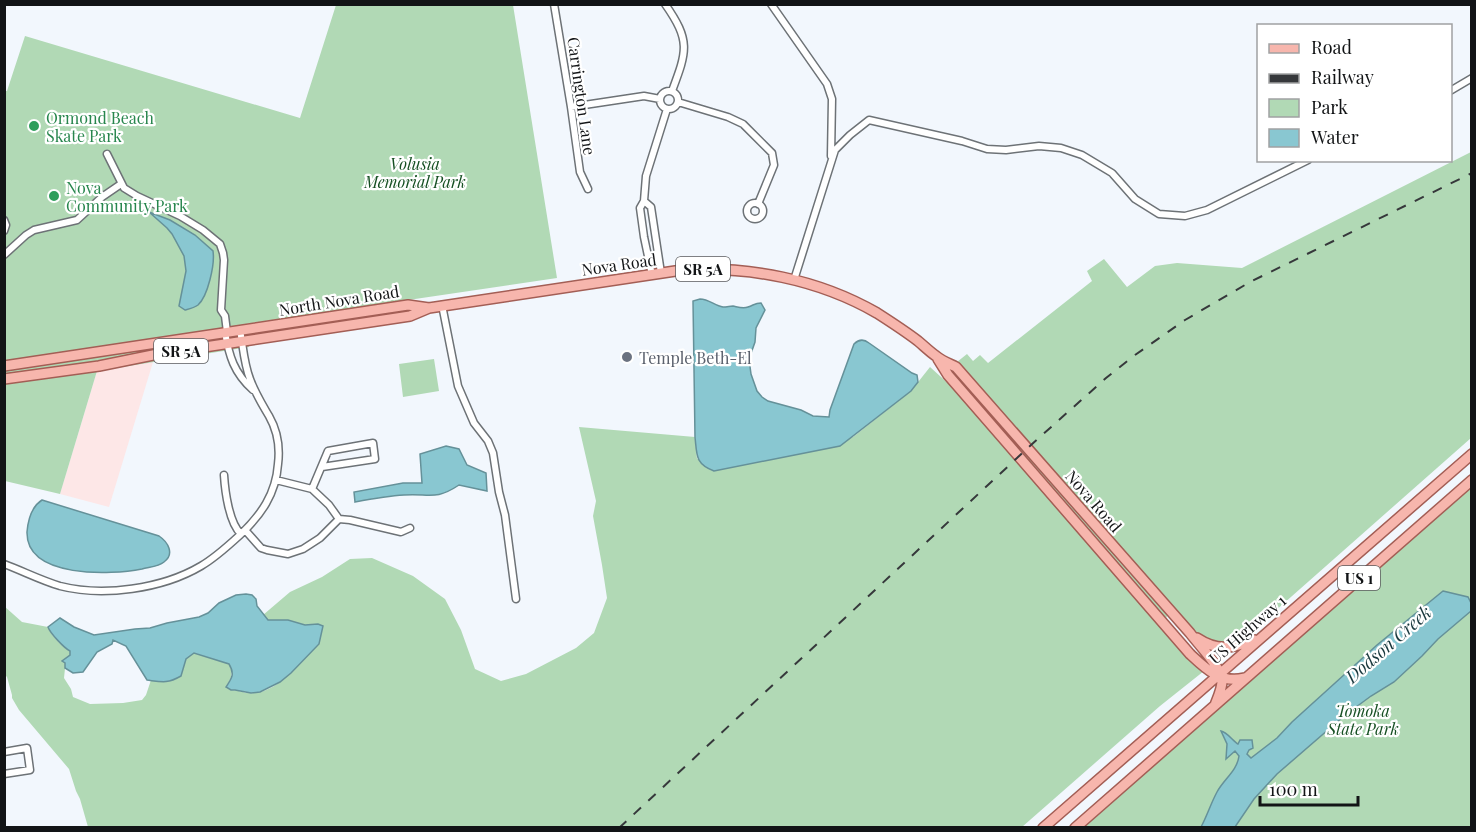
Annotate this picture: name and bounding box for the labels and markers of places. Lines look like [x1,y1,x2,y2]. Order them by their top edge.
place label: Ormond Beach Skate Park [46,107,155,146]
marker: Ormond Beach Skate Park [27,119,41,133]
place label: Nova Community Park [66,177,188,216]
marker: Nova Community Park [47,189,61,203]
place label: Temple Beth-El [639,347,752,368]
marker: Temple Beth-El [620,350,634,364]

